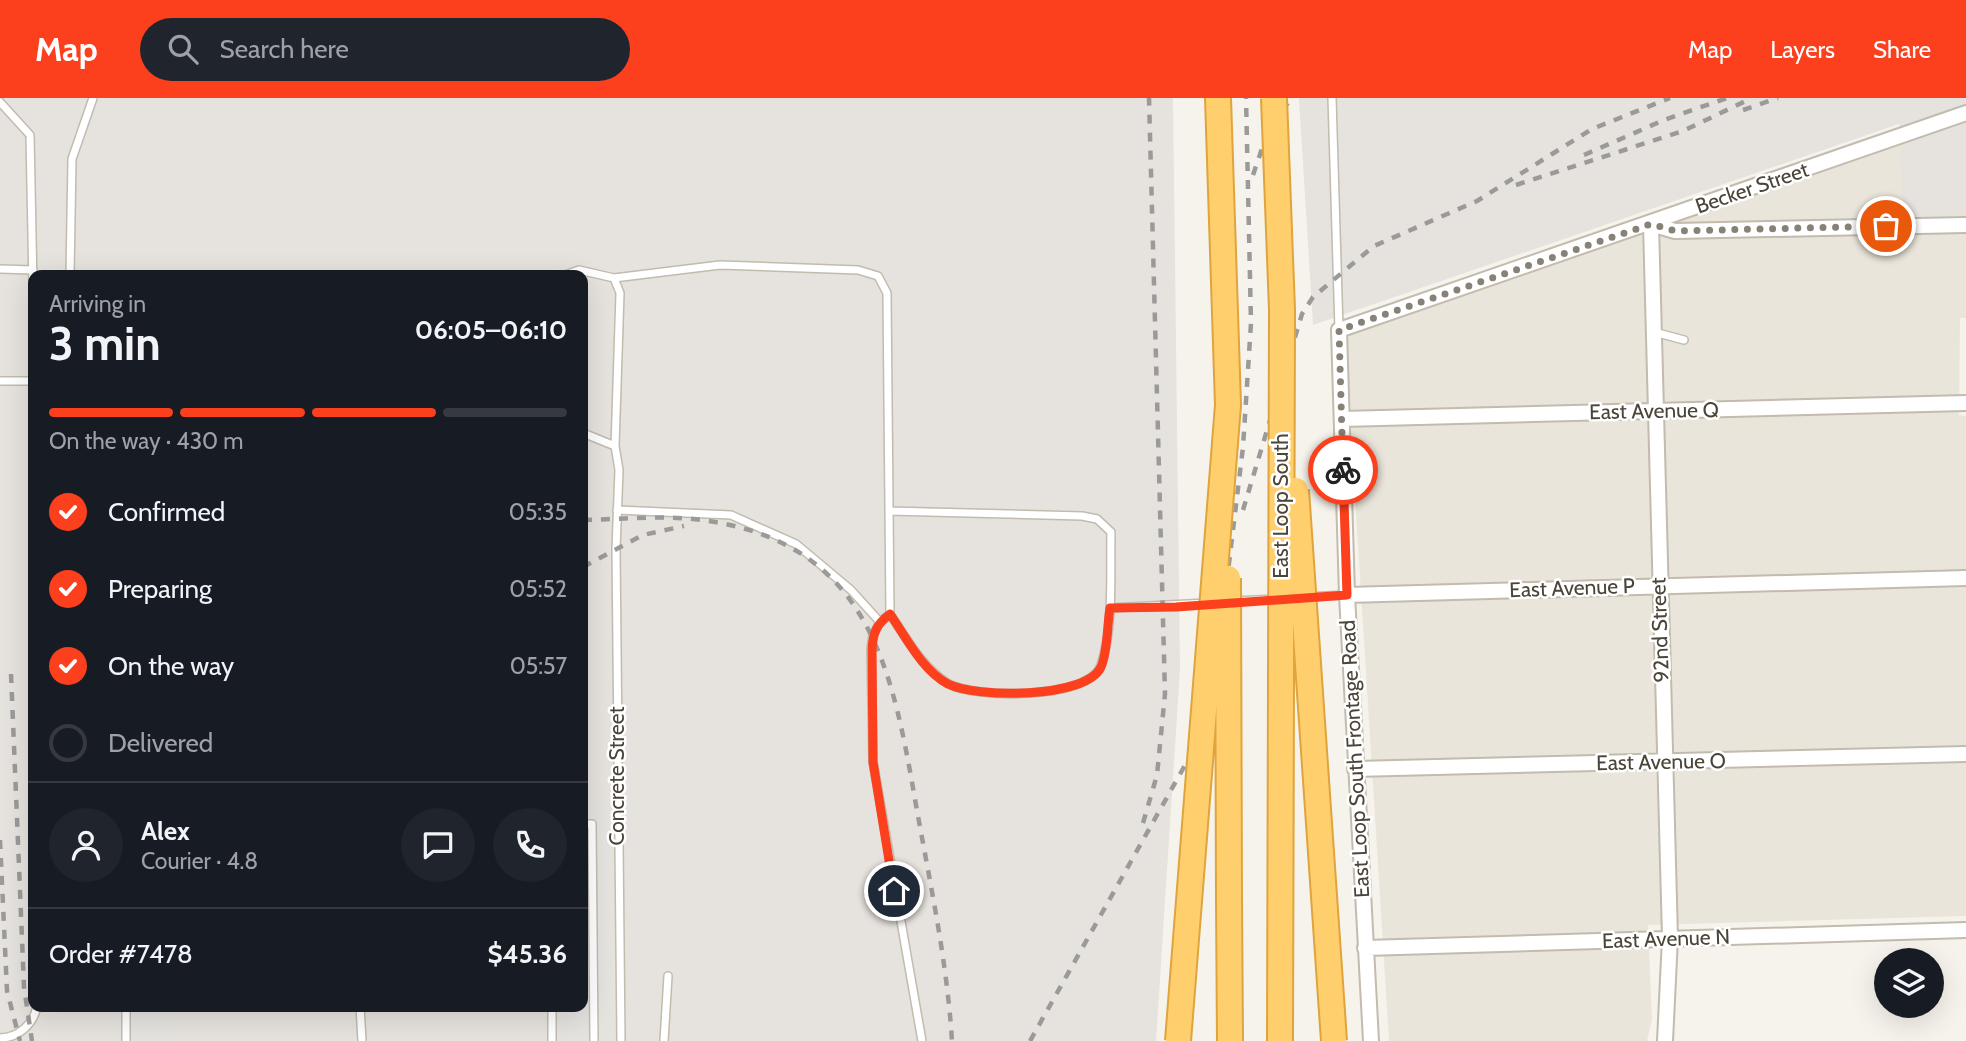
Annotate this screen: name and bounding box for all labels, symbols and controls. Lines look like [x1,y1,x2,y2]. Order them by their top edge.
search box [140,18,630,81]
text: Map [35,29,98,69]
icon: search [164,30,202,68]
text: Search here [220,33,349,65]
text: Map [1688,35,1732,64]
text: Layers [1770,35,1835,64]
text: Share [1873,35,1931,64]
street label: Becker Street [1692,157,1812,219]
pin [1856,196,1916,256]
icon: bag [1867,207,1905,245]
text: Arriving in [49,290,146,318]
text: 06:05–06:10 [415,314,567,346]
text: 3 min [49,316,161,372]
street label: East Avenue Q [1589,397,1719,424]
text: On the way · 430 m [49,427,244,455]
street label: East Loop South [1268,433,1293,579]
courier [1308,435,1378,505]
icon: bike [1324,451,1362,489]
icon: check [49,493,87,531]
text: Confirmed [108,496,225,528]
text: 05:35 [509,498,567,526]
icon: check [49,570,87,608]
text: Preparing [108,573,212,605]
street label: East Avenue P [1509,573,1635,602]
text: 05:52 [509,575,567,603]
street label: 92nd Street [1645,577,1674,683]
street label: East Loop South Frontage Road [1335,619,1374,899]
icon: check [49,647,87,685]
text: On the way [108,650,234,682]
text: 05:57 [510,652,567,680]
street label: Concrete Street [604,706,629,846]
text: Delivered [108,727,213,759]
street label: East Avenue O [1596,748,1726,775]
button: person [49,808,123,882]
button: chat [401,808,475,882]
button: phone [493,808,567,882]
text: Alex [141,815,190,847]
text: Courier · 4.8 [141,847,258,875]
pin [864,861,924,921]
icon: home [875,872,913,910]
street label: East Avenue N [1601,924,1731,953]
text: Order #7478 [49,938,193,970]
text: $45.36 [487,938,567,970]
map controls [1874,948,1944,1018]
button: layers [1874,948,1944,1018]

